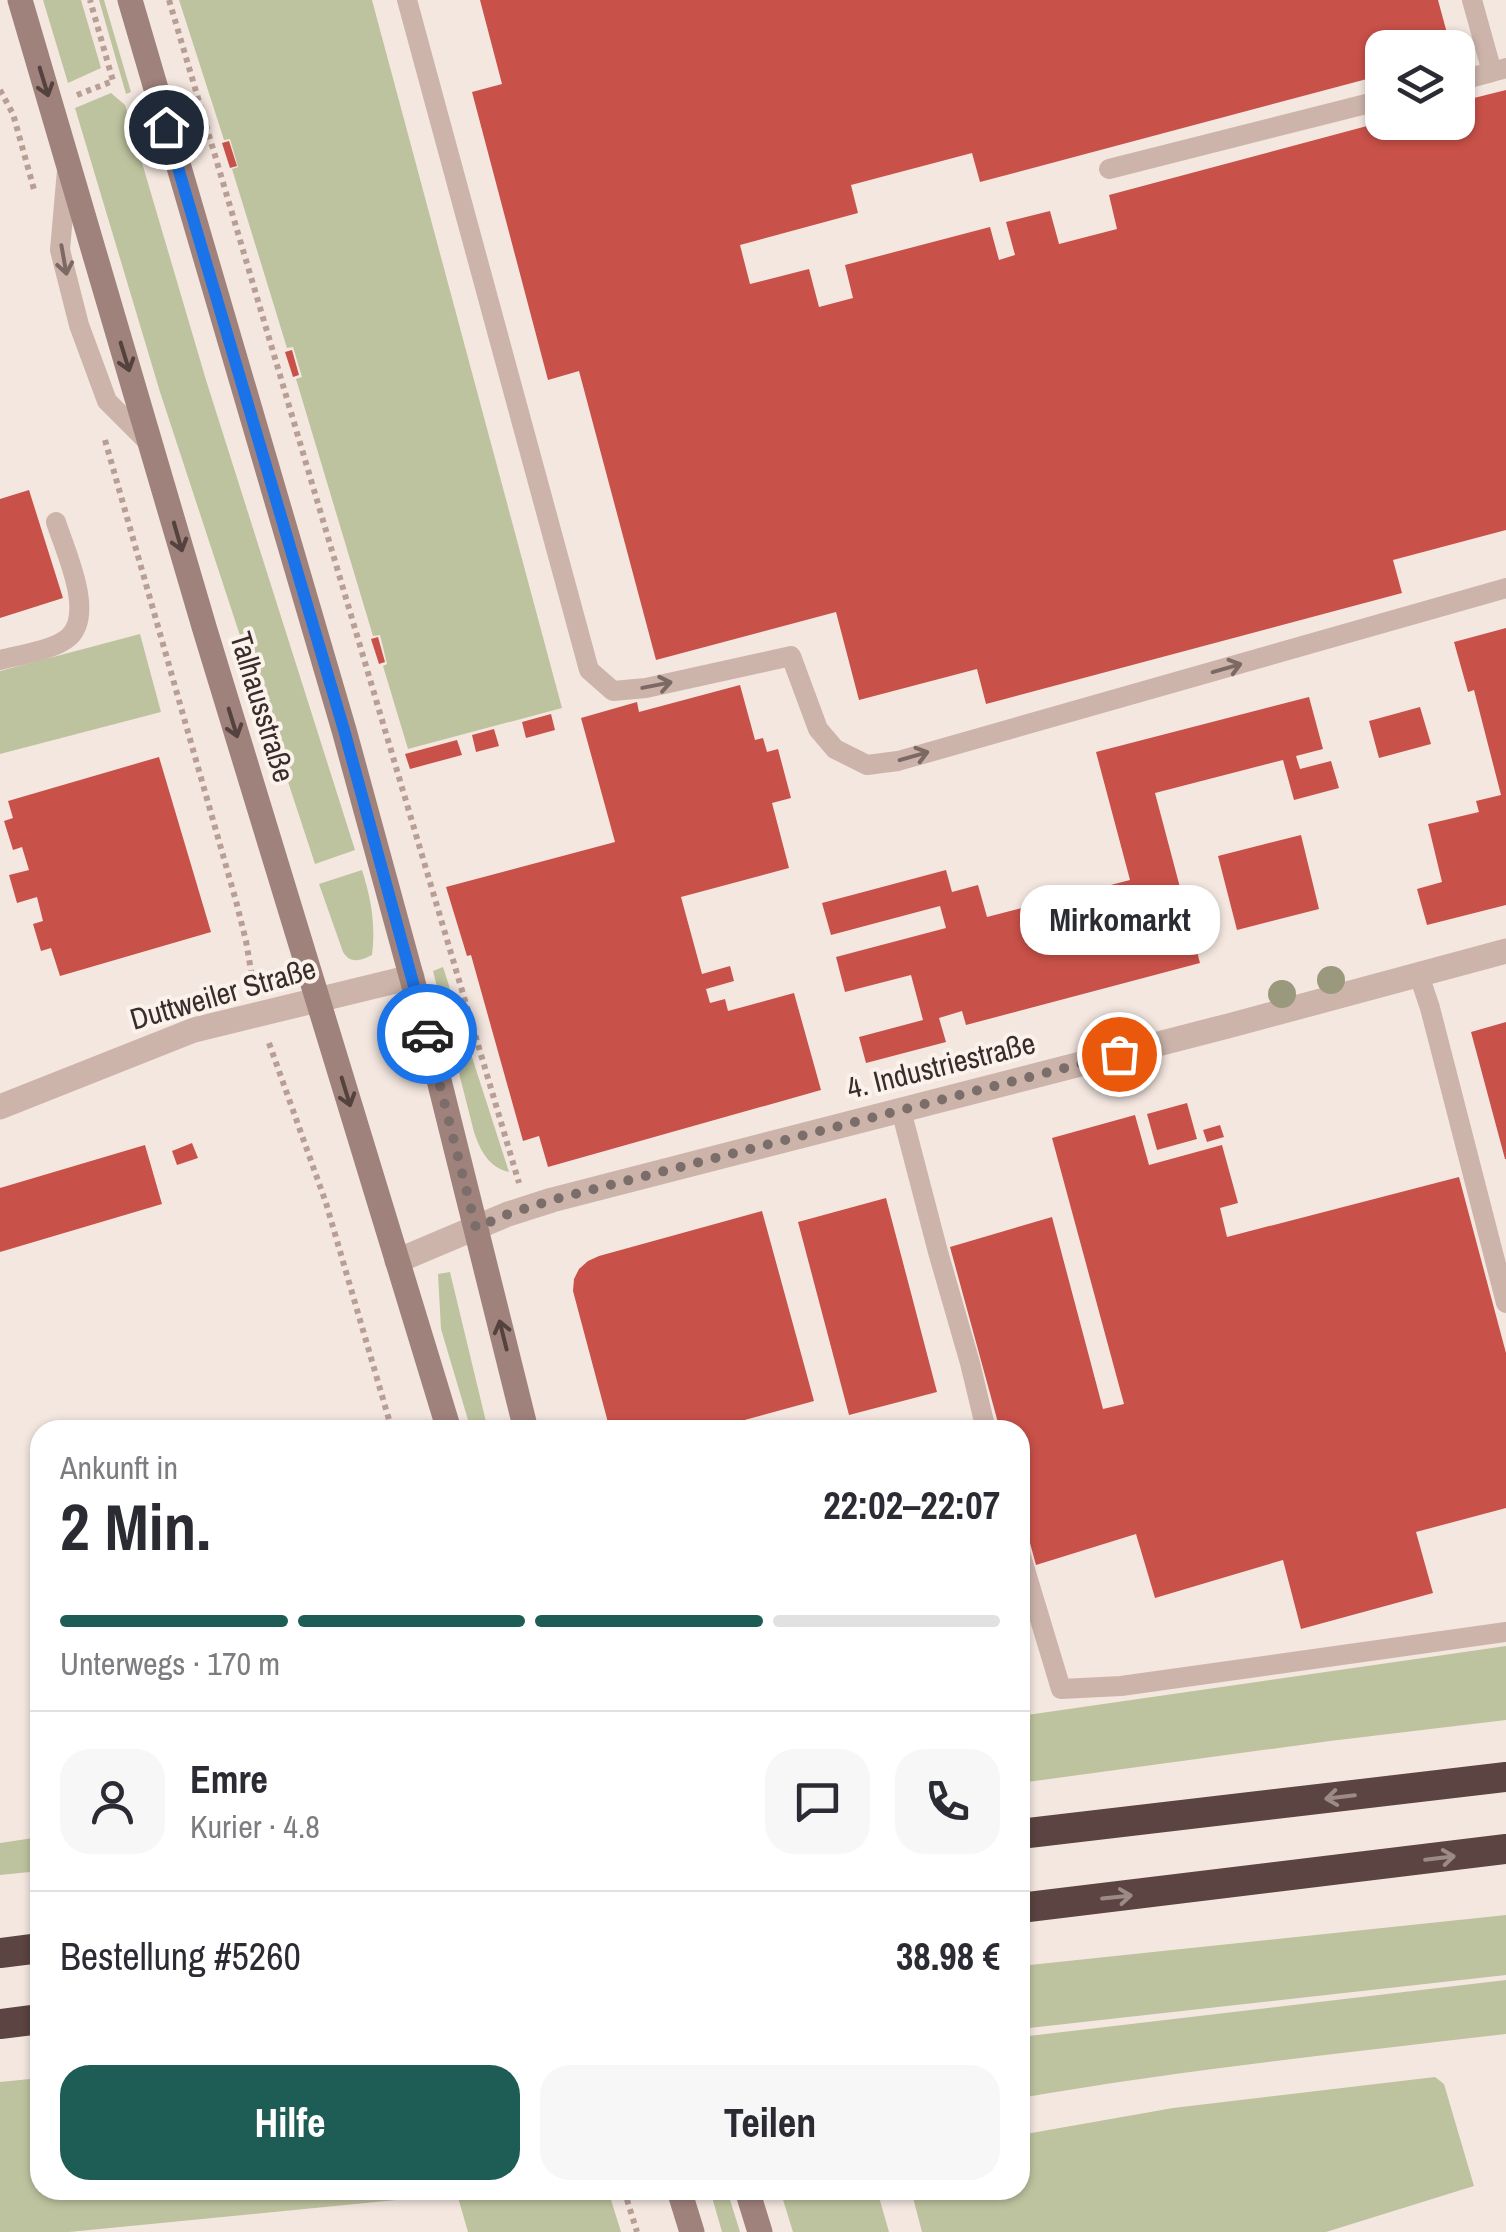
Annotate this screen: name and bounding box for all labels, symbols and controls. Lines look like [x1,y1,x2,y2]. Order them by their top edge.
map controls [1365,30,1475,140]
button: layers [1365,30,1475,140]
one-way arrow [36,65,54,97]
pin [124,85,209,170]
icon: home [139,100,194,155]
one-way arrow [55,243,74,276]
one-way arrow [117,341,135,373]
one-way arrow [170,521,188,552]
street label: Talhausstraße [221,627,305,787]
one-way arrow [1211,657,1242,676]
one-way arrow [640,674,672,693]
one-way arrow [225,707,243,738]
one-way arrow [898,746,930,764]
callout: Mirkomarkt [1019,884,1219,954]
text: Mirkomarkt [1049,898,1191,941]
street label: Duttweiler Straße [125,947,320,1039]
courier [377,984,477,1084]
icon: car [400,1007,455,1062]
pin [1077,1012,1162,1097]
street label: 4. Industriestraße [842,1022,1039,1108]
icon: bag [1092,1027,1147,1082]
one-way arrow [338,1076,356,1108]
one-way arrow [493,1320,512,1351]
text: Ankunft in [60,1446,178,1489]
text: 22:02–22:07 [823,1480,1000,1531]
text: 2 Min. [60,1483,211,1570]
text: Unterwegs · 170 m [60,1642,280,1685]
button: person [60,1749,165,1854]
button: chat [765,1749,870,1854]
button: phone [895,1749,1000,1854]
text: Emre [190,1754,268,1805]
one-way arrow [1324,1788,1356,1807]
text: Kurier · 4.8 [190,1805,320,1848]
one-way arrow [1423,1848,1455,1866]
one-way arrow [1100,1887,1133,1906]
text: Bestellung #5260 [60,1931,301,1982]
text: 38.98 € [896,1931,1000,1982]
button: Hilfe [60,2065,520,2180]
button: Teilen [540,2065,1000,2180]

